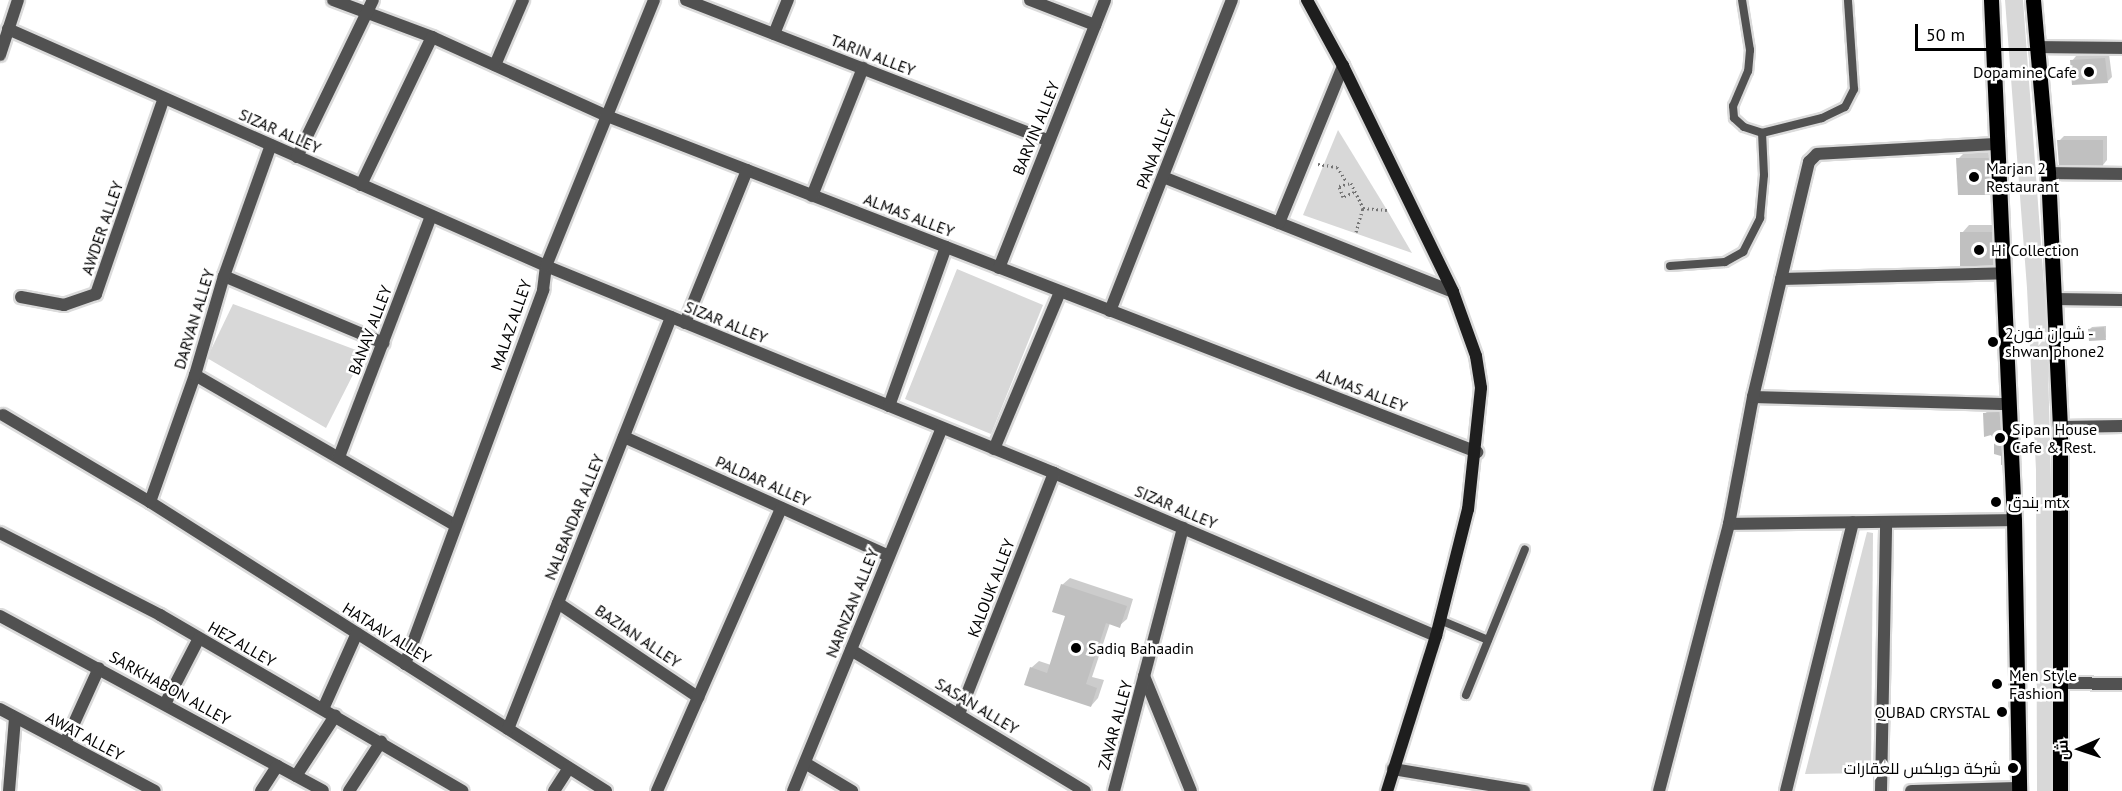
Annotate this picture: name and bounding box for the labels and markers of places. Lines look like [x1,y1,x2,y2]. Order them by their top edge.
place label: Dopamine Cafe [1973,62,2077,82]
marker: Dopamine Cafe [2082,65,2096,79]
place label: Marjan 2 Restaurant [1986,158,2059,196]
marker: Marjan 2 Restaurant [1967,170,1981,184]
place label: Hi Collection [1991,240,2079,260]
marker: Hi Collection [1972,243,1986,257]
place label: شوان فون2 - shwan phone2 [2005,323,2105,361]
marker: شوان فون2 - shwan phone2 [1986,335,2000,349]
place label: Sipan House Cafe & Rest. [2012,419,2097,457]
marker: Sipan House Cafe & Rest. [1993,431,2007,445]
place label: بندق mtx [2008,492,2070,512]
marker: بندق mtx [1989,495,2003,509]
place label: Sadiq Bahaadin [1088,638,1194,658]
marker: Sadiq Bahaadin [1069,641,1083,655]
place label: Men Style Fashion [2009,665,2077,703]
marker: Men Style Fashion [1990,677,2004,691]
place label: QUBAD CRYSTAL [1875,702,1990,722]
marker: QUBAD CRYSTAL [1995,705,2009,719]
place label: شركة دوبلكس للعقارات [1844,758,2001,778]
marker: شركة دوبلكس للعقارات [2006,761,2020,775]

